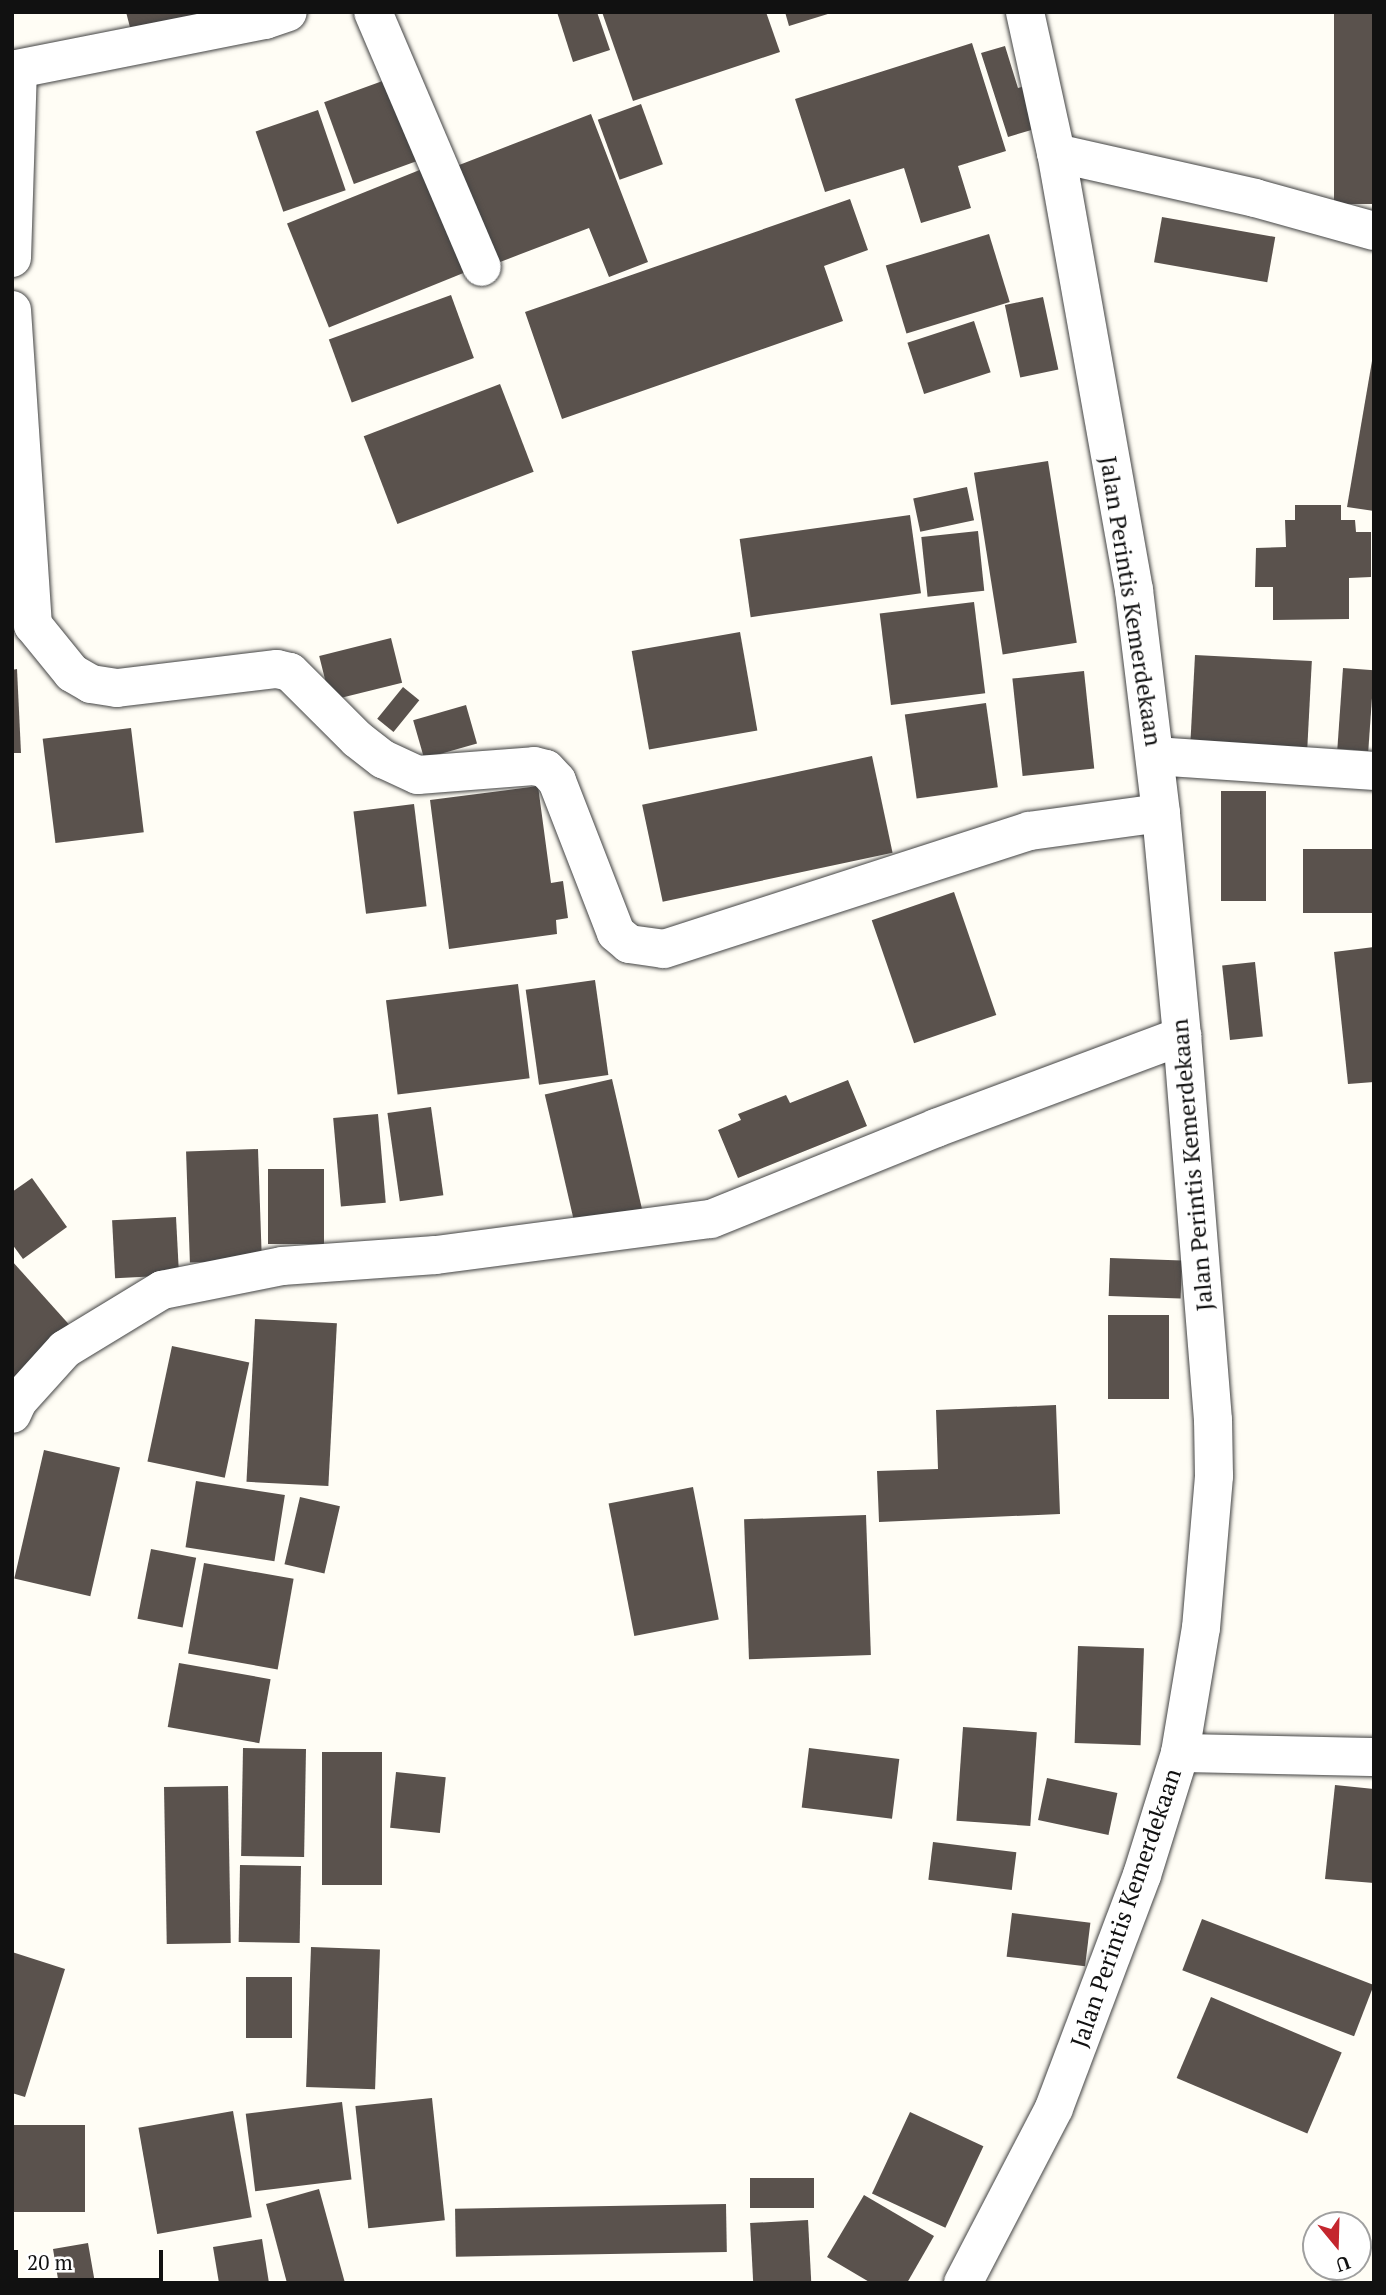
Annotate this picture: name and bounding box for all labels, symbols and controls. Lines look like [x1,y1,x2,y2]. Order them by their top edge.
street label: Jalan Perintis Kemerdekaan [1094,454,1168,748]
street label: Jalan Perintis Kemerdekaan [1165,1018,1219,1312]
street label: Jalan Perintis Kemerdekaan [1065,1765,1187,2051]
north arrow [1302,2211,1372,2281]
scale bar [18,2236,166,2280]
text: 20 m [27,2248,73,2276]
text: U [1333,2250,1354,2278]

